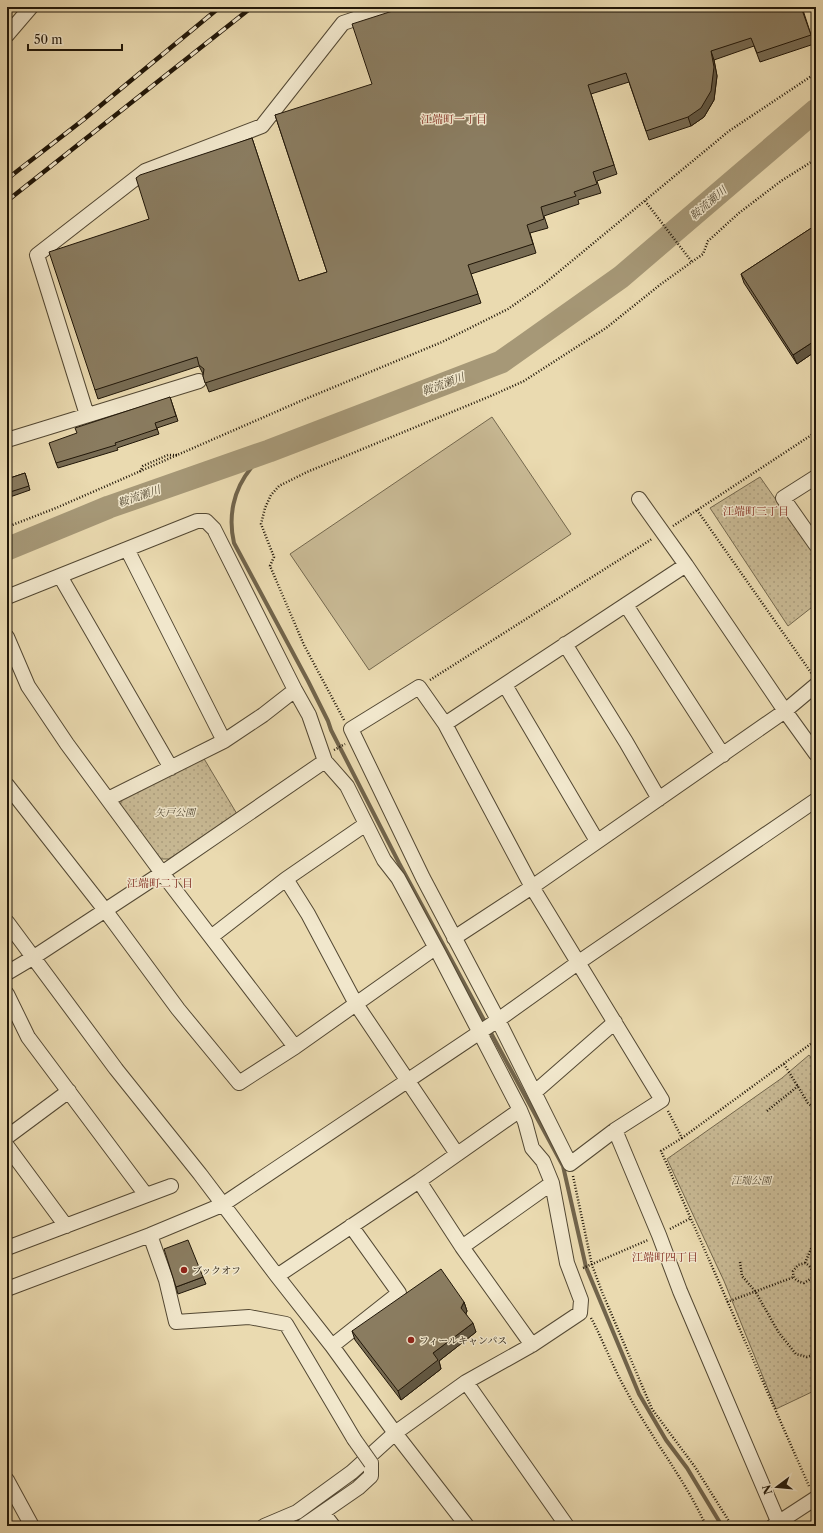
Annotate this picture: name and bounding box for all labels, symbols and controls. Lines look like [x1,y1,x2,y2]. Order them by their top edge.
scale bar [28,26,122,52]
text: 50 m [34,32,63,47]
district label: 江端町一丁目 [421,112,487,126]
water label: 鞍流瀬川 [687,183,730,223]
water label: 鞍流瀬川 [420,369,467,398]
water label: 鞍流瀬川 [116,482,163,510]
district label: 江端町三丁目 [723,504,789,518]
park label: 矢戸公園 [155,806,197,819]
district label: 江端町二丁目 [127,876,193,890]
park label: 江端公園 [731,1174,773,1187]
district label: 江端町四丁目 [632,1250,698,1264]
place label: ブックオフ [192,1264,241,1277]
marker: ブックオフ [179,1265,189,1275]
place label: フィールキャンパス [419,1334,507,1347]
marker: フィールキャンパス [406,1335,416,1345]
north arrow [757,1467,797,1507]
text: N [759,1483,775,1496]

